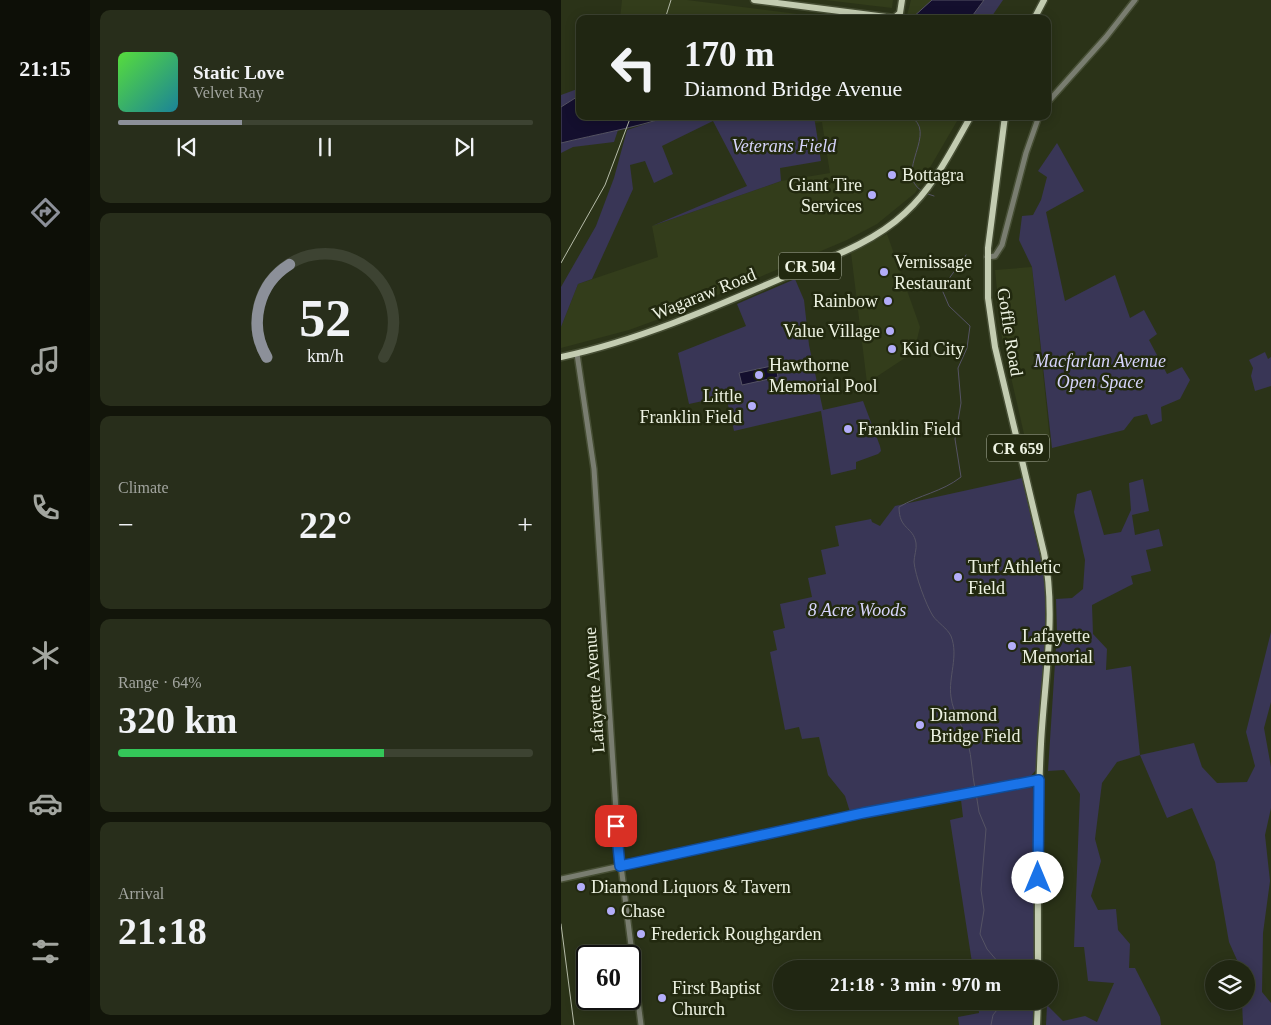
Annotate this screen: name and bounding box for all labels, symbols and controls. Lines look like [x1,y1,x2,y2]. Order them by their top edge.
icon: left [601,35,666,100]
text: 170 m [684,35,774,74]
text: 21:15 [19,56,71,81]
text: Static Love [193,62,284,83]
text: Diamond Bridge Avenue [684,76,902,101]
text: Velvet Ray [193,84,264,101]
icon: previous [173,133,201,161]
icon: pause [311,133,339,161]
icon: next [450,133,478,161]
park label: Veterans Field [732,136,837,156]
place label: Bottagra [902,165,964,185]
marker: Bottagra [886,169,898,181]
place label: Giant Tire Services [788,175,862,216]
marker: Giant Tire Services [866,189,878,201]
icon: directions [28,195,63,230]
road number: CR 504 [779,252,841,280]
place label: Vernissage Restaurant [894,252,972,293]
street label: Wagaraw Road [649,264,759,324]
marker: Vernissage Restaurant [878,266,890,278]
street label: Goffle Road [993,286,1027,378]
text: 52 [300,290,352,347]
place label: Rainbow [813,291,878,311]
marker: Rainbow [882,295,894,307]
place label: Value Village [783,321,880,341]
marker: Value Village [884,325,896,337]
place label: Kid City [902,339,965,359]
icon: music [28,343,63,378]
marker: Kid City [886,343,898,355]
text: km/h [307,346,344,366]
park label: Macfarlan Avenue Open Space [1033,351,1166,392]
place label: Hawthorne Memorial Pool [769,355,878,396]
marker: Hawthorne Memorial Pool [753,369,765,381]
place label: Little Franklin Field [640,386,742,427]
marker: Little Franklin Field [746,400,758,412]
place label: Franklin Field [858,419,961,439]
marker: Franklin Field [842,423,854,435]
road number: CR 659 [987,434,1049,462]
text: Climate [118,479,169,496]
icon: phone [28,490,63,525]
text: 22° [299,504,352,546]
text: − [118,509,134,540]
text: + [517,509,533,540]
place label: Turf Athletic Field [968,557,1061,598]
marker: Turf Athletic Field [952,571,964,583]
park label: 8 Acre Woods [808,600,906,620]
street label: Lafayette Avenue [580,626,608,754]
place label: Lafayette Memorial [1022,626,1093,667]
icon: climate [28,638,63,673]
marker: Lafayette Memorial [1006,640,1018,652]
text: Range · 64% [118,674,202,691]
text: 320 km [118,699,237,741]
place label: Diamond Bridge Field [930,705,1021,746]
marker: Diamond Bridge Field [914,719,926,731]
icon: car [28,786,63,821]
pin [595,805,637,847]
icon: arrive [602,812,630,840]
position arrow [1011,851,1063,903]
place label: Diamond Liquors & Tavern [591,877,791,897]
marker: Diamond Liquors & Tavern [575,881,587,893]
text: Arrival [118,885,164,902]
place label: Chase [621,901,665,921]
marker: Chase [605,905,617,917]
text: 21:18 [118,910,207,952]
place label: Frederick Roughgarden [651,924,821,944]
marker: Frederick Roughgarden [635,928,647,940]
icon: filters [28,934,63,969]
speed limit sign: 60 [576,945,641,1010]
map controls [1205,960,1255,1010]
button: layers [1205,960,1255,1010]
text: 21:18 · 3 min · 970 m [830,974,1001,995]
place label: First Baptist Church [672,978,761,1019]
marker: First Baptist Church [656,992,668,1004]

